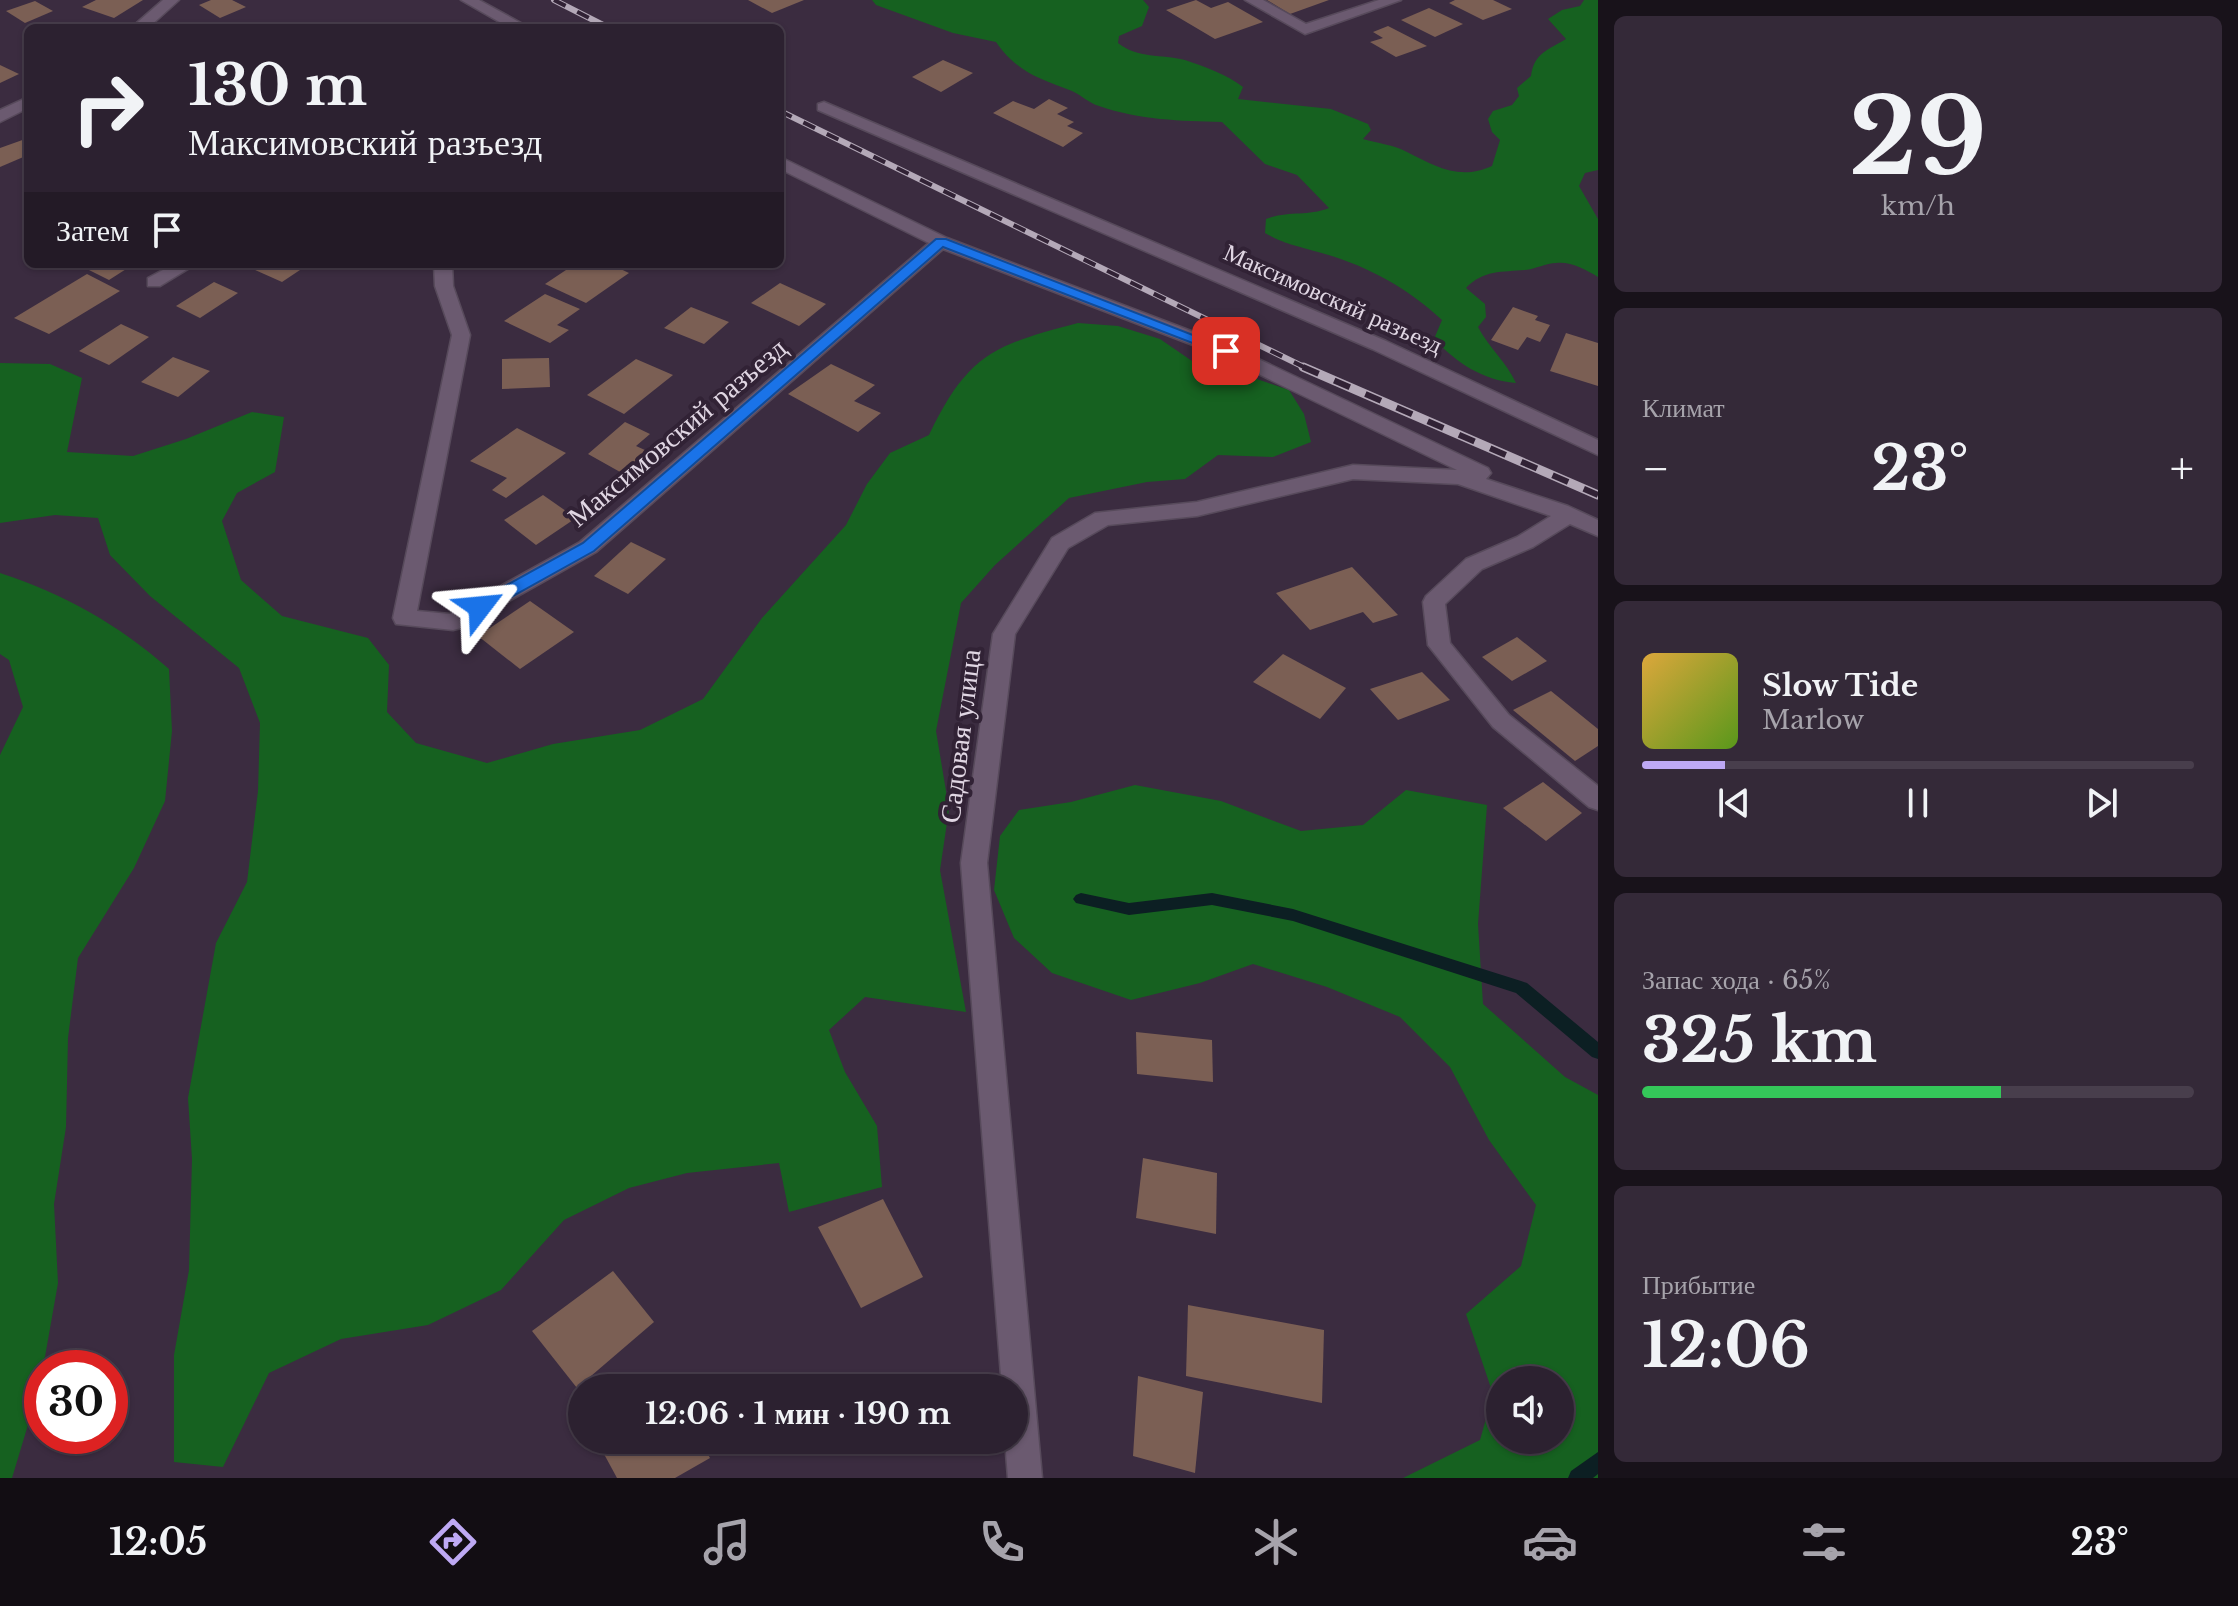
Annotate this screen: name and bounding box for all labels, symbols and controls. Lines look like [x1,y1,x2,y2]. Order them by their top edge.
text: 130 m [188,51,367,120]
icon: right [56,56,160,160]
text: 29 [1849,73,1987,202]
text: Максимовский разъезд [188,120,542,165]
text: km/h [1881,190,1955,222]
icon: arrive [145,208,189,252]
text: Затем [56,212,129,249]
street label: Максимовский разъезд [1219,237,1447,360]
pin [1192,317,1260,385]
icon: arrive [1204,329,1248,373]
street label: Максимовский разъезд [561,330,794,534]
text: Климат [1642,392,1725,424]
text: 23° [1871,432,1969,506]
text: − [1642,441,1670,496]
text: + [2170,441,2194,496]
position arrow [438,565,522,649]
street label: Садовая улица [932,647,989,825]
text: Slow Tide [1762,667,1918,704]
text: Marlow [1762,704,1864,736]
icon: previous [1712,781,1756,825]
icon: pause [1896,781,1940,825]
icon: next [2080,781,2124,825]
text: Запас хода · 65% [1642,964,1831,996]
text: 325 km [1642,1004,1877,1078]
text: Прибытие [1642,1269,1755,1301]
text: 12:06 [1642,1309,1810,1383]
speed limit sign: 30 [24,1350,128,1454]
map controls [1486,1366,1574,1454]
button: sound [1486,1366,1574,1454]
text: 12:06 · 1 мин · 190 m [645,1395,951,1432]
icon: directions [425,1514,481,1570]
icon: music [699,1514,755,1570]
icon: phone [974,1514,1030,1570]
icon: climate [1248,1514,1304,1570]
icon: car [1522,1514,1578,1570]
icon: filters [1796,1514,1852,1570]
text: 12:05 [109,1520,207,1565]
text: 23° [2070,1520,2129,1565]

